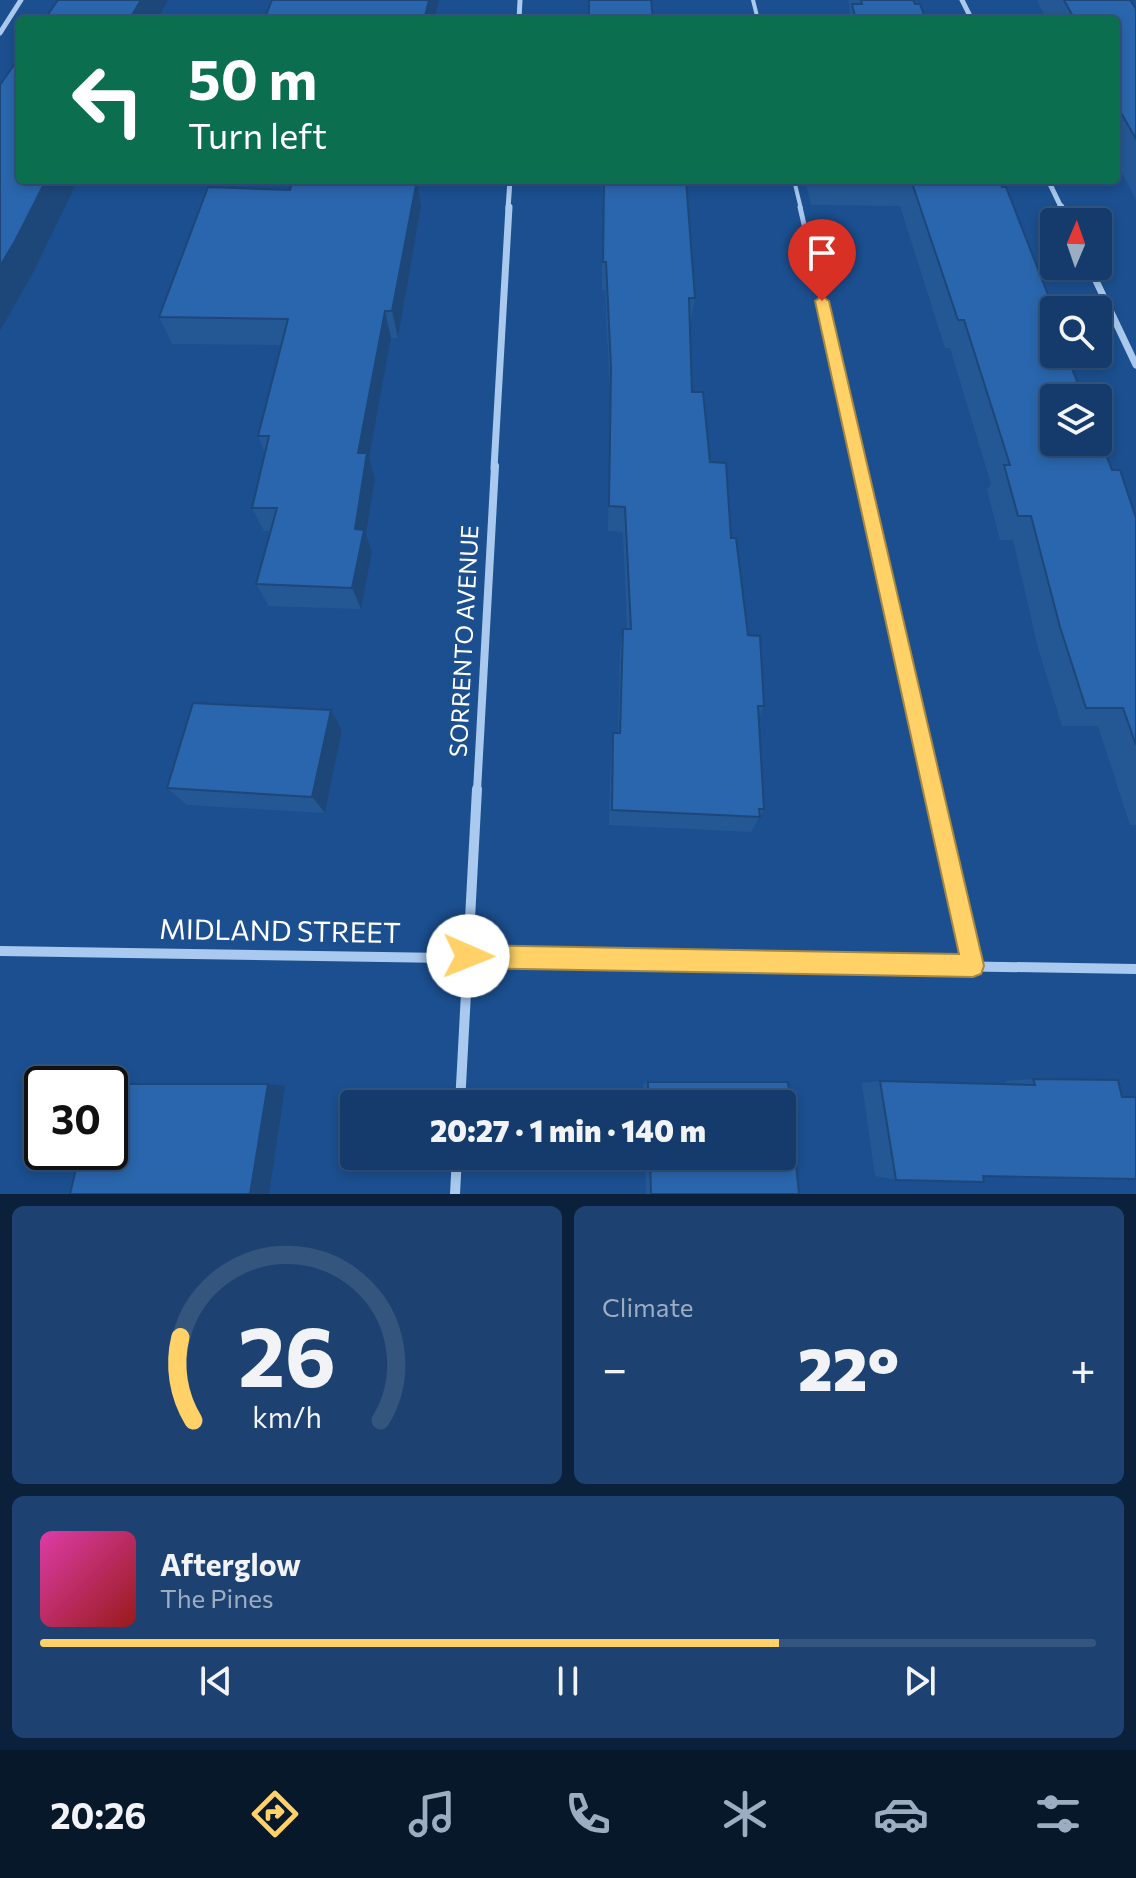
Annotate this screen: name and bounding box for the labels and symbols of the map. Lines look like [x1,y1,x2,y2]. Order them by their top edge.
north arrow [1040,208,1112,280]
pin [788,219,856,301]
street label: SORRENTO AVENUE [442,524,484,758]
street label: MIDLAND STREET [159,911,401,949]
position arrow [426,914,510,998]
speed limit sign: 30 [24,1066,128,1170]

